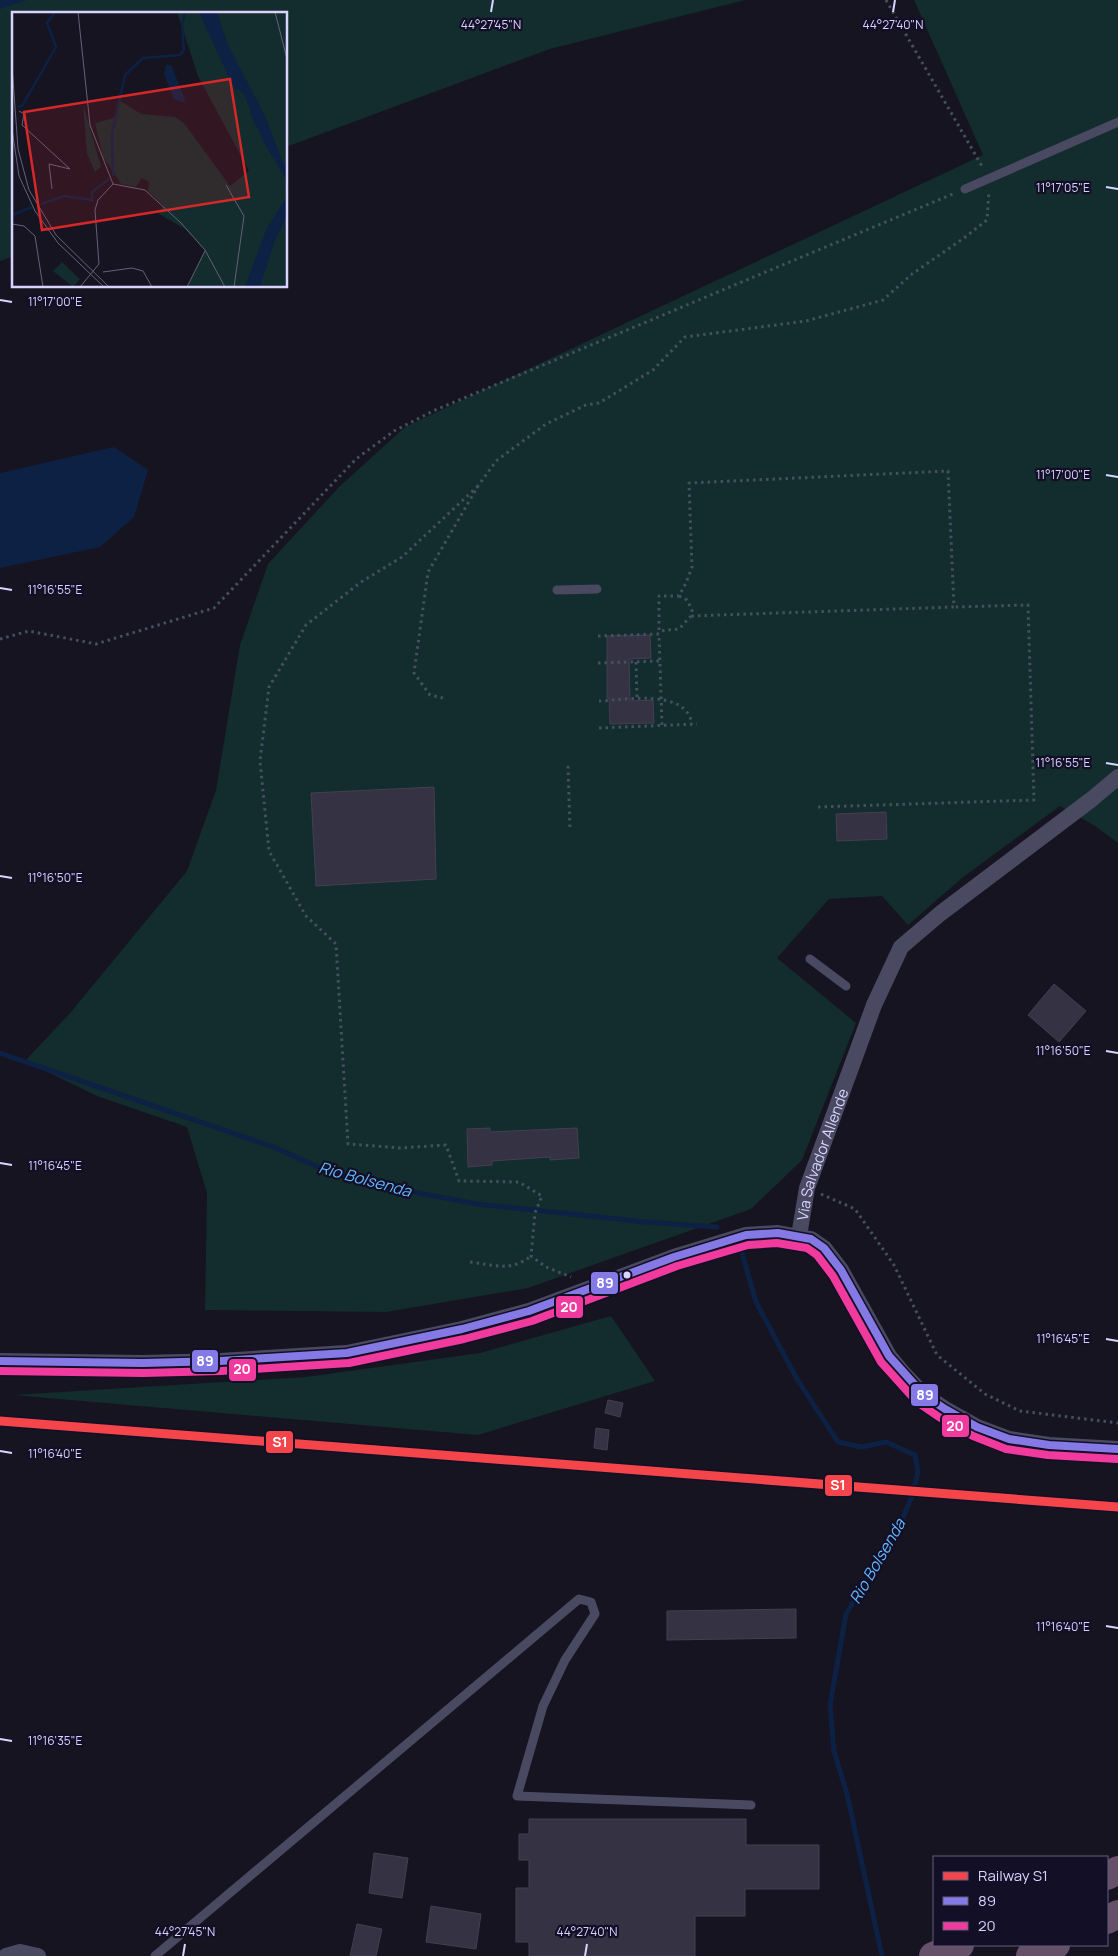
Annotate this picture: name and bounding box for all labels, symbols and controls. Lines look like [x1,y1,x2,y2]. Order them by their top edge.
inset map [12,12,288,288]
text: 44°27'45"N [461,16,521,33]
text: 44°27'40"N [863,16,923,33]
text: 11°17'05"E [1036,179,1090,196]
text: 11°17'00"E [28,293,82,310]
text: 11°17'00"E [1036,466,1090,483]
text: 11°16'55"E [28,581,83,598]
text: 11°16'55"E [1036,754,1091,771]
text: 11°16'50"E [27,869,83,886]
text: 11°16'50"E [1035,1042,1091,1059]
street label: Via Salvador Allende [791,1085,853,1222]
water label: Rio Bolsenda [316,1156,415,1202]
text: 11°16'45"E [28,1157,82,1174]
unlabelled marker [622,1270,632,1280]
line badge: 89 [590,1271,619,1295]
text: 89 [596,1273,614,1292]
line badge: 20 [555,1295,584,1319]
text: 20 [560,1297,578,1316]
text: 11°16'45"E [1036,1330,1090,1347]
line badge: 89 [191,1349,219,1373]
text: 89 [196,1351,214,1370]
line badge: 20 [228,1358,257,1382]
text: 20 [233,1359,251,1378]
line badge: 89 [910,1383,939,1407]
text: 89 [916,1385,934,1404]
line badge: 20 [941,1414,970,1438]
text: 20 [946,1416,964,1435]
line badge: S1 [265,1430,294,1454]
text: S1 [272,1432,288,1451]
text: 11°16'40"E [28,1445,82,1462]
line badge: S1 [824,1474,853,1497]
text: S1 [830,1475,846,1494]
water label: Rio Bolsenda [844,1513,911,1608]
text: 11°16'40"E [1036,1618,1090,1635]
text: 11°16'35"E [28,1732,82,1749]
legend [933,1856,1108,1946]
text: Railway S1 [978,1865,1048,1886]
text: 89 [978,1890,996,1911]
text: 20 [978,1915,996,1936]
text: 44°27'45"N [155,1923,215,1940]
text: 44°27'40"N [557,1923,617,1940]

